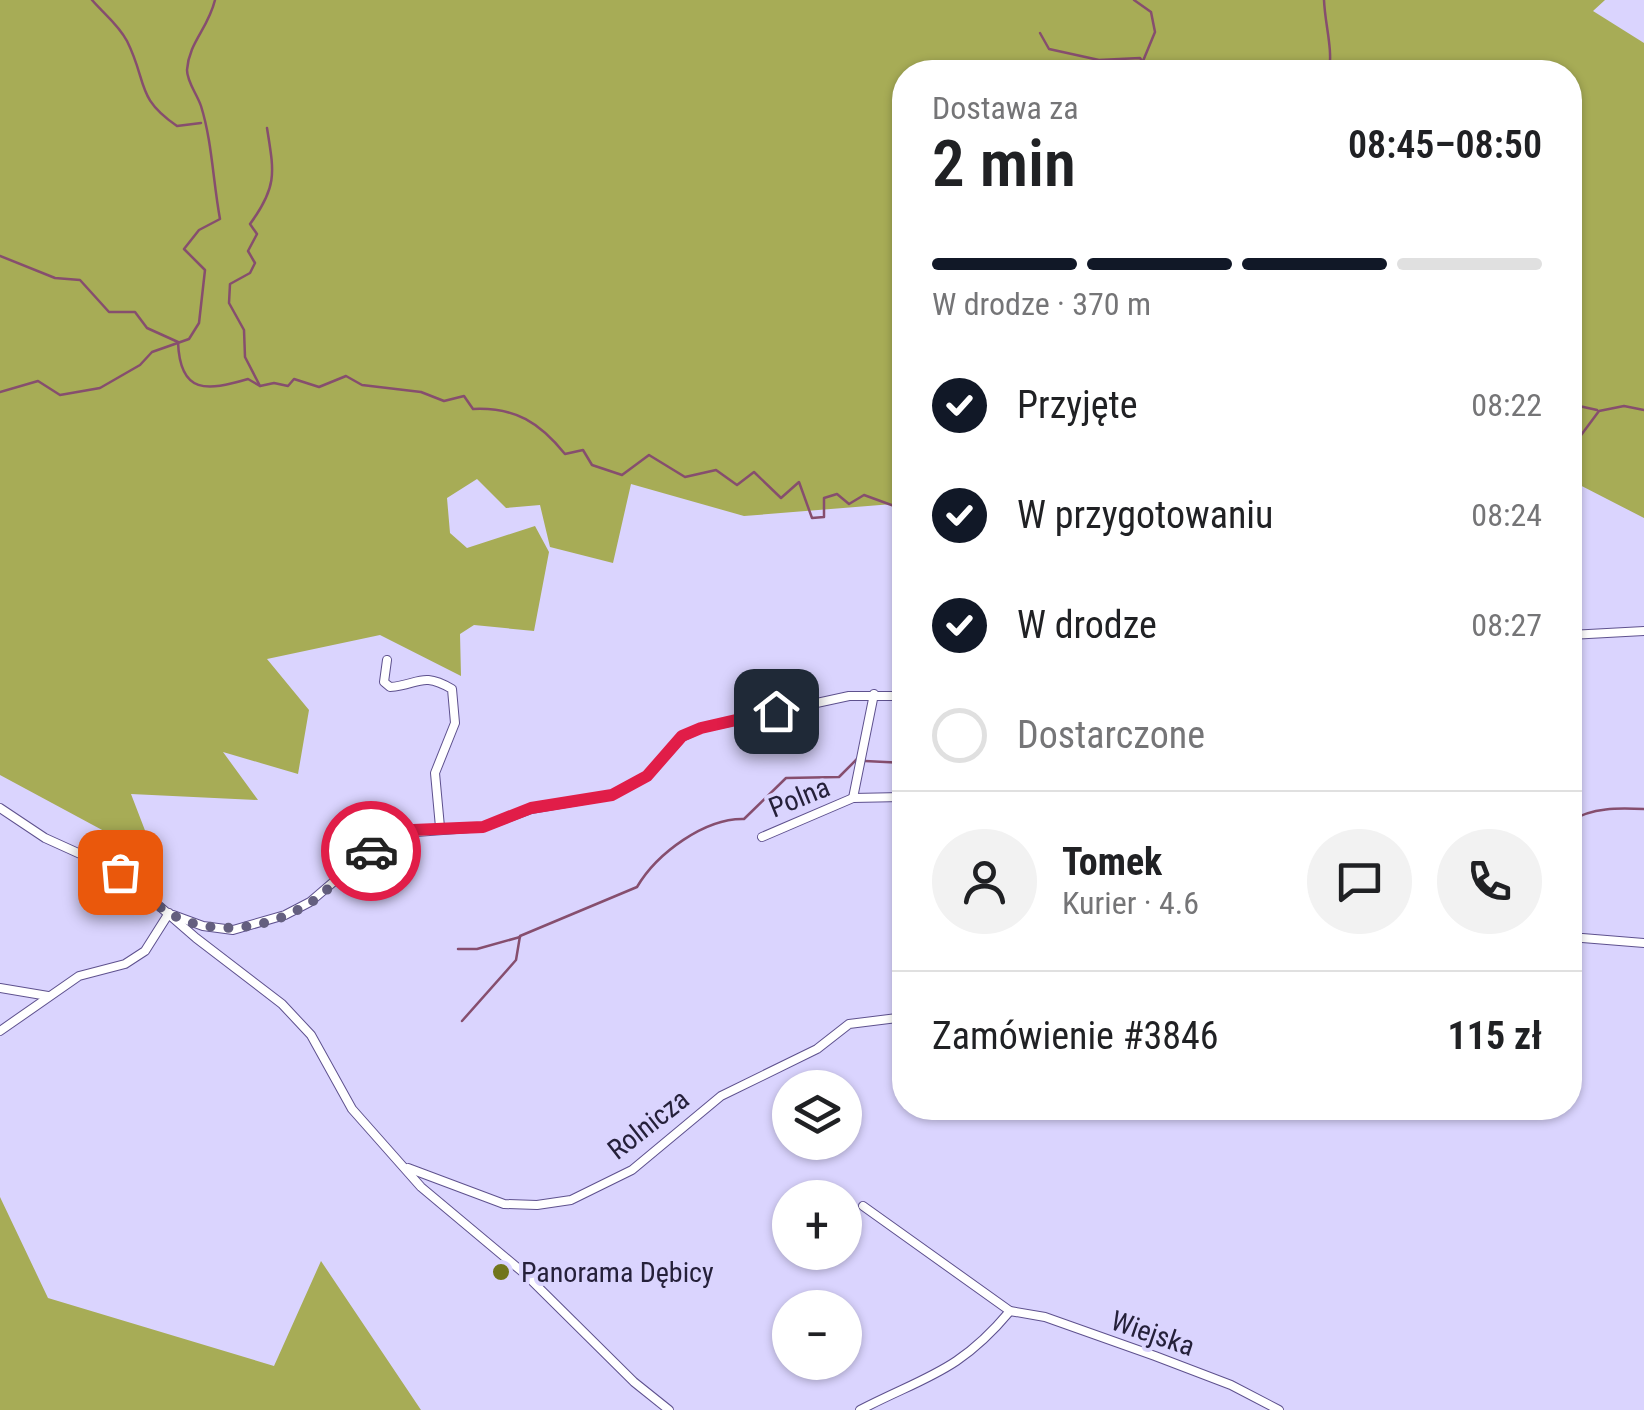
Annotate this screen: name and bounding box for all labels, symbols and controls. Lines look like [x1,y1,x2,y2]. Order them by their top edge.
text: Dostawa za [932,89,1079,127]
text: 08:45–08:50 [1348,123,1542,167]
text: 2 min [932,126,1076,202]
text: W drodze · 370 m [932,285,1151,323]
icon: check [932,378,987,433]
text: Przyjęte [1017,383,1138,427]
text: 08:22 [1471,386,1542,424]
icon: check [932,488,987,543]
text: W przygotowaniu [1017,493,1273,537]
text: 08:24 [1471,496,1542,534]
icon: check [932,598,987,653]
text: W drodze [1017,603,1157,647]
text: 08:27 [1471,606,1542,644]
pin [734,669,819,754]
icon: home [749,684,804,739]
text: Dostarczone [1017,713,1205,757]
street label: Polna [764,770,834,825]
courier [321,801,421,901]
icon: car [344,824,399,879]
button: person [932,829,1037,934]
button: chat [1307,829,1412,934]
button: phone [1437,829,1542,934]
pin [78,830,163,915]
text: Tomek [1062,840,1162,884]
icon: bag [93,845,148,900]
text: Kurier · 4.6 [1062,884,1199,922]
text: Zamówienie #3846 [932,1014,1219,1058]
text: 115 zł [1448,1014,1542,1058]
map controls [772,1070,862,1380]
button: layers [772,1070,862,1160]
street label: Rolnicza [601,1082,695,1166]
button: + [772,1180,862,1270]
place label: Panorama Dębicy [521,1256,714,1289]
marker: Panorama Dębicy [490,1261,512,1283]
button: − [772,1290,862,1380]
street label: Wiejska [1107,1304,1199,1363]

